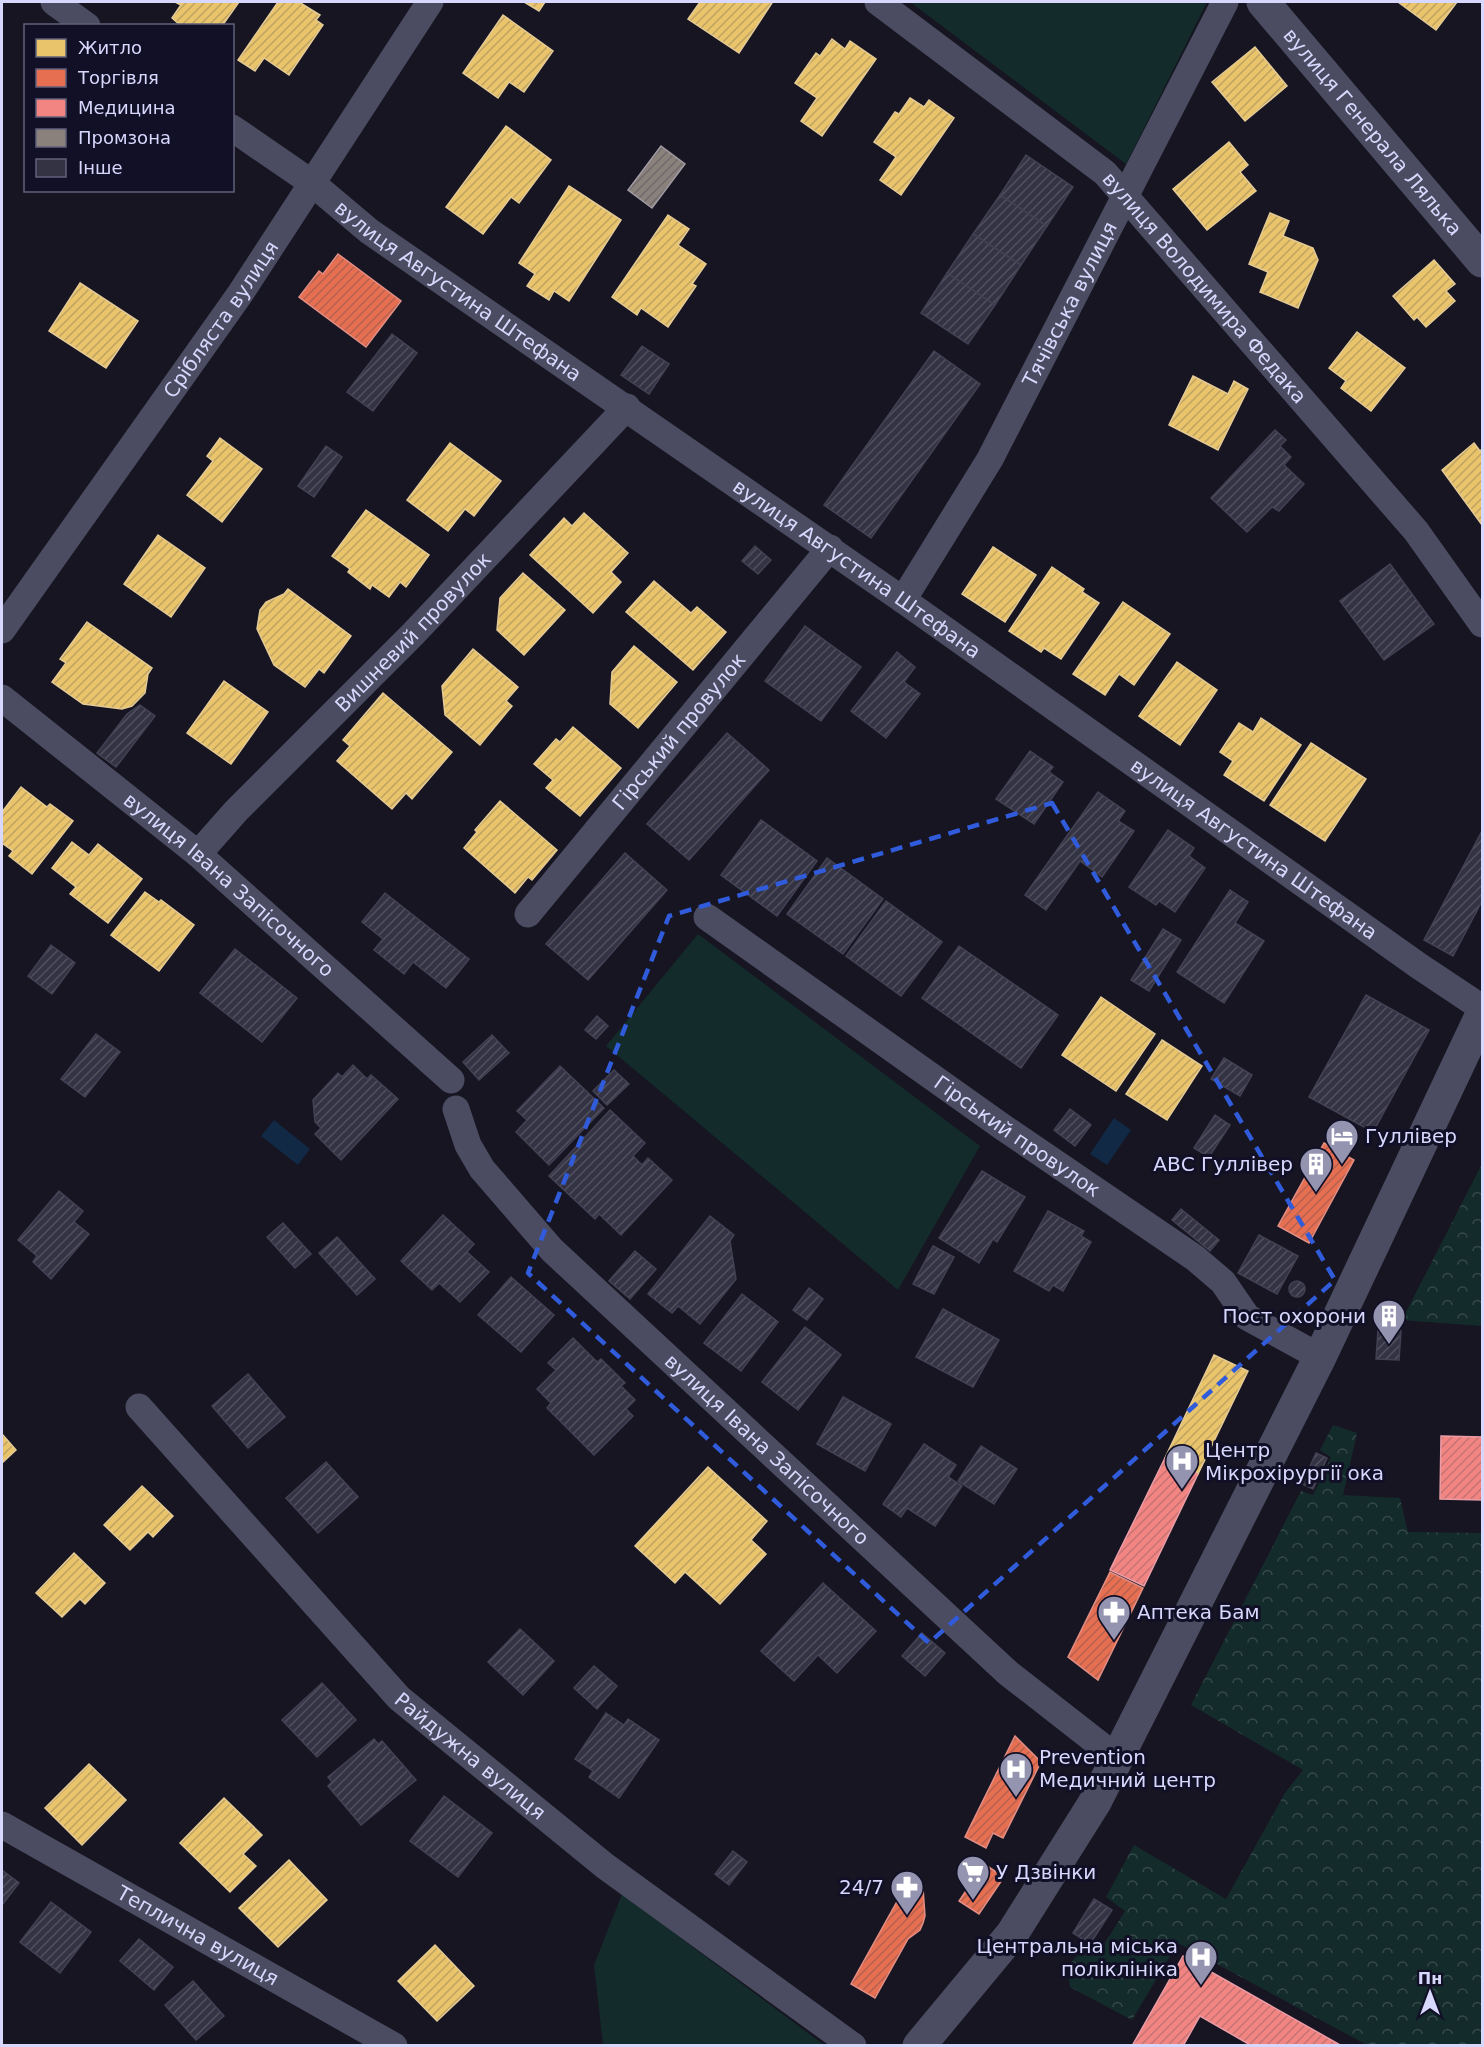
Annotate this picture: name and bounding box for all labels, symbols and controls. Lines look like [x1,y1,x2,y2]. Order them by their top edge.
street label: вулиця Генерала Лялька [1278,23,1467,240]
legend [24,24,234,192]
text: Житло [78,37,142,58]
text: Торгівля [77,67,159,88]
text: Медицина [78,97,176,118]
text: Промзона [78,127,171,148]
text: Інше [78,157,123,178]
street label: вулиця Володимира Федака [1098,167,1312,408]
street label: вулиця Августина Штефана [330,195,586,386]
street label: Тячівська вулиця [1017,218,1122,391]
street label: Срібляста вулиця [158,236,283,403]
street label: вулиця Августина Штефана [728,474,986,663]
street label: Вишневий провулок [330,547,496,717]
street label: Гірський провулок [607,648,751,815]
street label: вулиця Августина Штефана [1126,753,1382,945]
street label: вулиця Івана Запісочного [119,788,339,982]
street label: Гірський провулок [930,1070,1105,1202]
hotel icon: Гуллівер [1324,1118,1360,1165]
place label: Гуллівер [1365,1124,1457,1148]
building icon: АВС Гуллівер [1298,1146,1334,1193]
place label: АВС Гуллівер [1153,1152,1293,1176]
building icon: Пост охорони [1371,1298,1407,1345]
place label: Пост охорони [1222,1304,1366,1328]
street label: вулиця Івана Запісочного [660,1349,874,1550]
place label: Центр Мікрохірургії ока [1205,1438,1384,1485]
hospital icon: Центр Мікрохірургії ока [1164,1443,1200,1490]
pharmacy icon: Аптека Бам [1096,1594,1132,1641]
place label: Аптека Бам [1137,1600,1259,1624]
street label: Райдужна вулиця [390,1687,550,1825]
place label: Prevention Медичний центр [1039,1745,1216,1792]
hospital icon: Prevention Медичний центр [998,1751,1034,1798]
supermarket icon: У Дзвінки [955,1854,991,1901]
place label: У Дзвінки [996,1860,1096,1884]
pharmacy icon: 24/7 [889,1869,925,1916]
place label: 24/7 [839,1875,884,1899]
street label: Теплична вулиця [112,1880,283,1991]
place label: Центральна міська поліклініка [976,1934,1178,1981]
hospital icon: Центральна міська поліклініка [1183,1939,1219,1986]
north arrow [1400,1963,1460,2023]
text: Пн [1418,1969,1442,1988]

